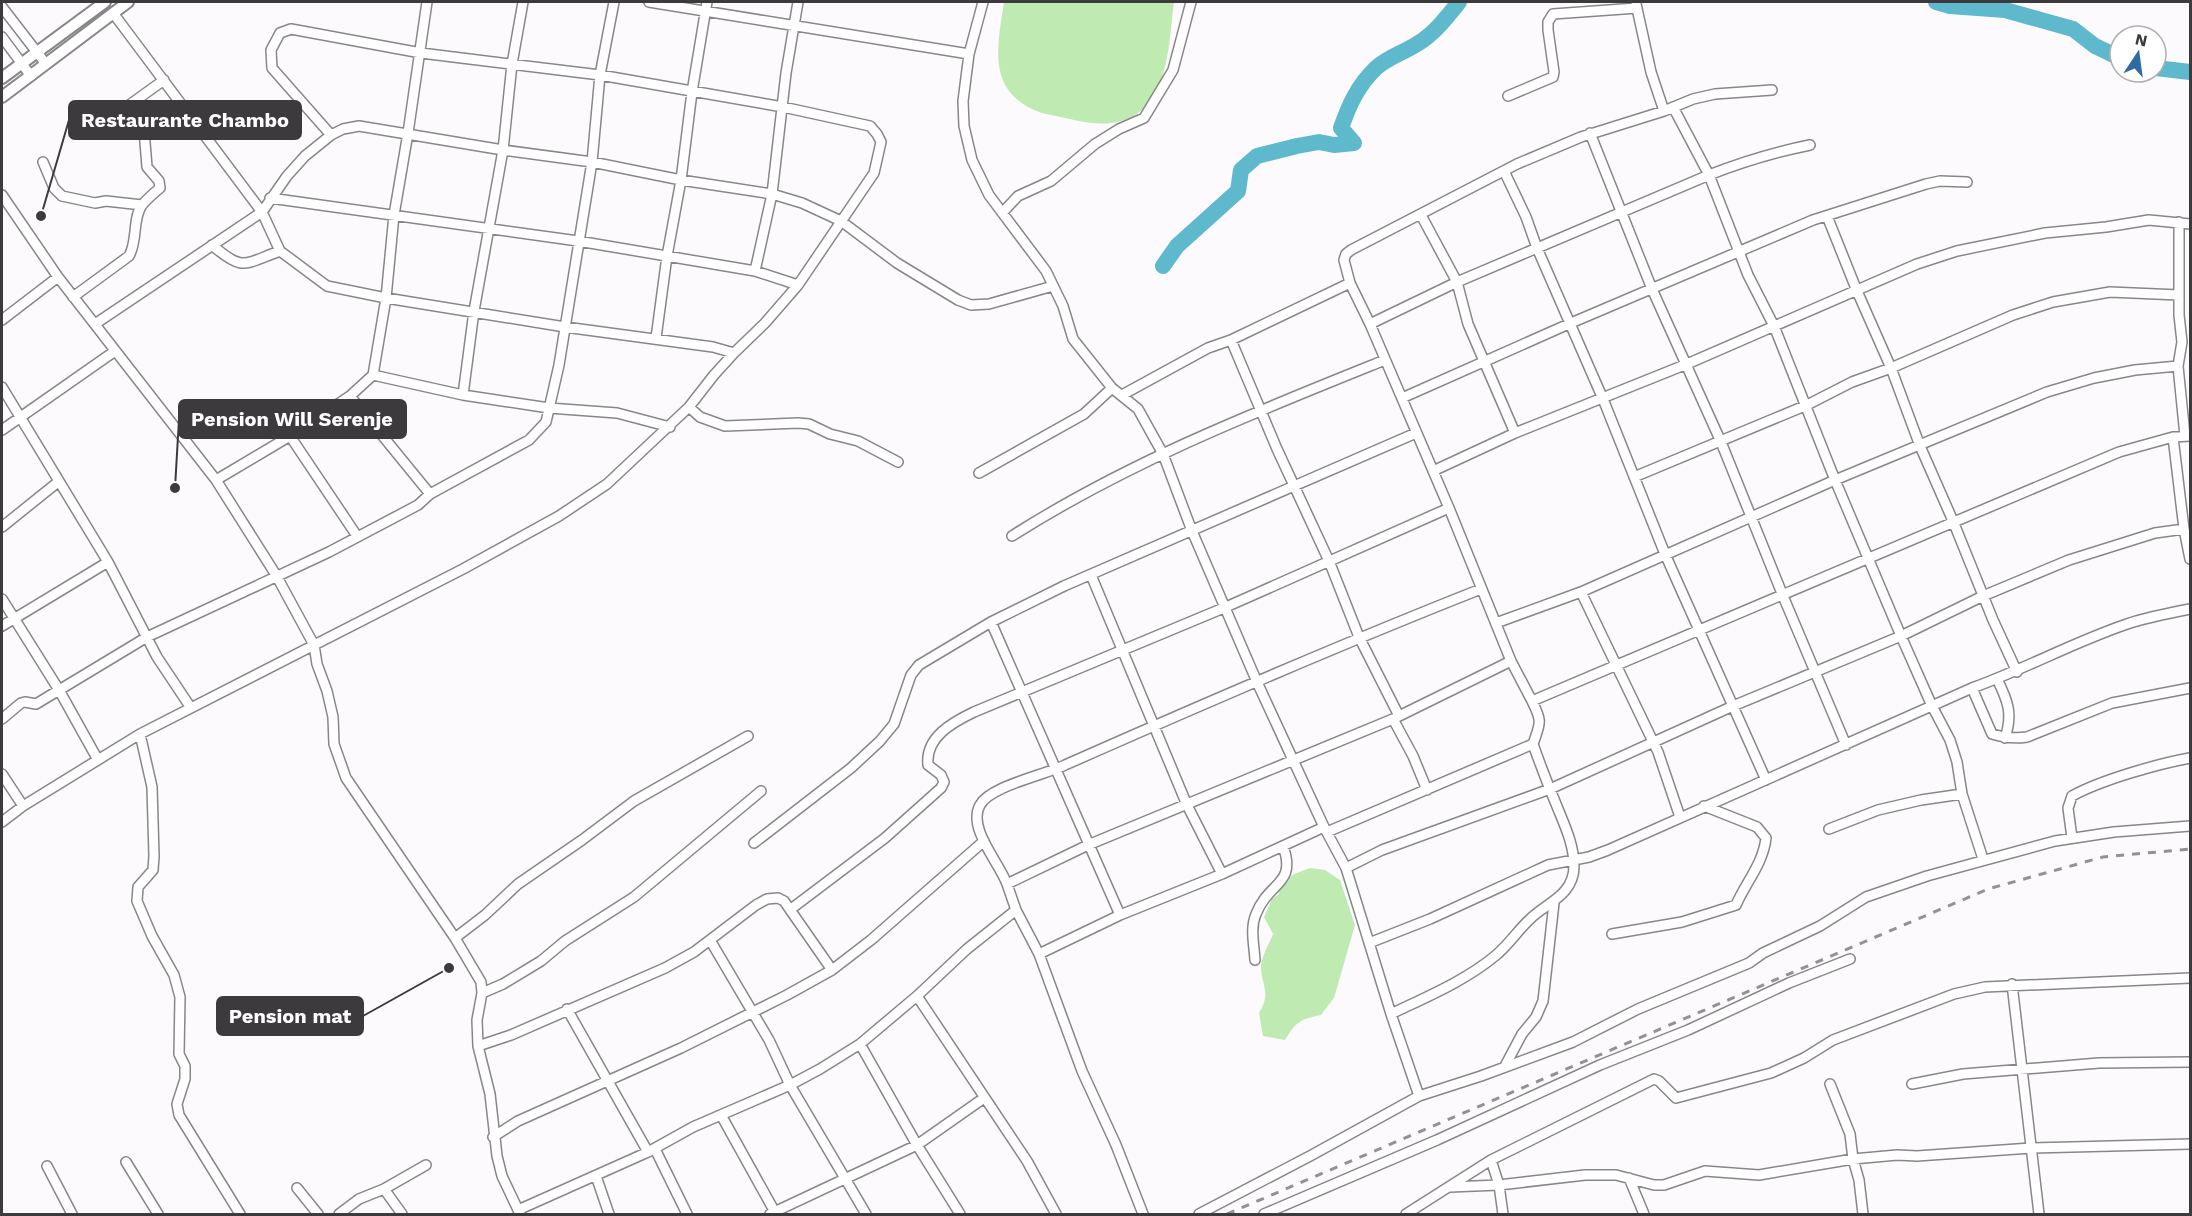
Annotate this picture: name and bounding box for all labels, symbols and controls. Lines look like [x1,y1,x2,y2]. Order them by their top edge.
north arrow [2108,24,2168,84]
text: N [2133,29,2149,50]
callout: Restaurante Chambo [69,101,301,139]
text: Restaurante Chambo [81,108,289,132]
callout: Pension Will Serenje [179,400,406,438]
text: Pension Will Serenje [191,407,393,431]
callout: Pension mat [217,997,363,1035]
text: Pension mat [229,1004,351,1028]

